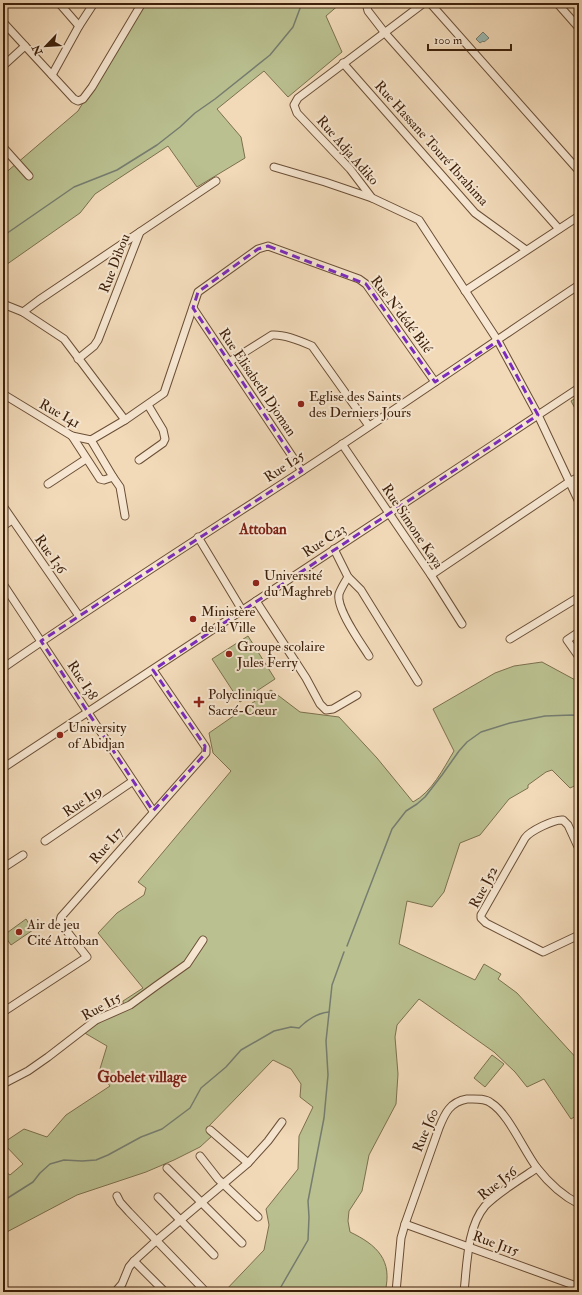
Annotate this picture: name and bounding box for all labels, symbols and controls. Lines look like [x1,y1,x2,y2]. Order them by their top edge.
north arrow [26,26,66,66]
scale bar [428,26,511,52]
text: 100 m [434,33,463,48]
text: N [29,42,46,58]
street label: Rue Hassane Touré Ibrahima [371,77,492,209]
street label: Rue Adja Adiko [313,112,383,189]
street label: Rue Dibou [95,231,133,295]
street label: Rue N'dédé Bilé [367,272,436,356]
street label: Rue Elisabeth Djoman [215,325,300,440]
place label: Eglise des Saints des Derniers Jours [309,388,411,421]
street label: Rue I41 [36,395,83,432]
marker: Eglise des Saints des Derniers Jours [296,399,306,409]
street label: Rue I25 [261,447,308,486]
street label: Rue Simone Kaya [377,481,447,573]
district label: Attoban [238,520,287,539]
street label: Rue C23 [299,520,349,561]
street label: Rue I36 [31,531,71,578]
place label: Université du Maghreb [264,567,333,600]
marker: Université du Maghreb [251,578,261,588]
place label: Ministère de la Ville [201,603,256,636]
marker: Ministère de la Ville [188,614,198,624]
place label: Groupe scolaire Jules Ferry [236,638,325,672]
marker: Groupe scolaire Jules Ferry [224,649,234,659]
street label: Rue I38 [64,657,102,704]
place label: Polyclinique Sacré-Cœur [208,686,278,719]
marker: Polyclinique Sacré-Cœur [193,696,205,708]
place label: University of Abidjan [68,719,127,752]
marker: University of Abidjan [55,730,65,740]
street label: Rue I19 [59,782,105,821]
street label: Rue I17 [86,823,127,867]
street label: Rue J52 [465,863,501,911]
place label: Air de jeu Cité Attoban [26,916,99,949]
marker: Air de jeu Cité Attoban [14,927,24,937]
street label: Rue I15 [78,988,125,1024]
district label: Gobelet village [97,1068,187,1088]
street label: Rue J60 [409,1106,442,1155]
street label: Rue J56 [474,1162,521,1204]
street label: Rue J115 [470,1227,522,1260]

